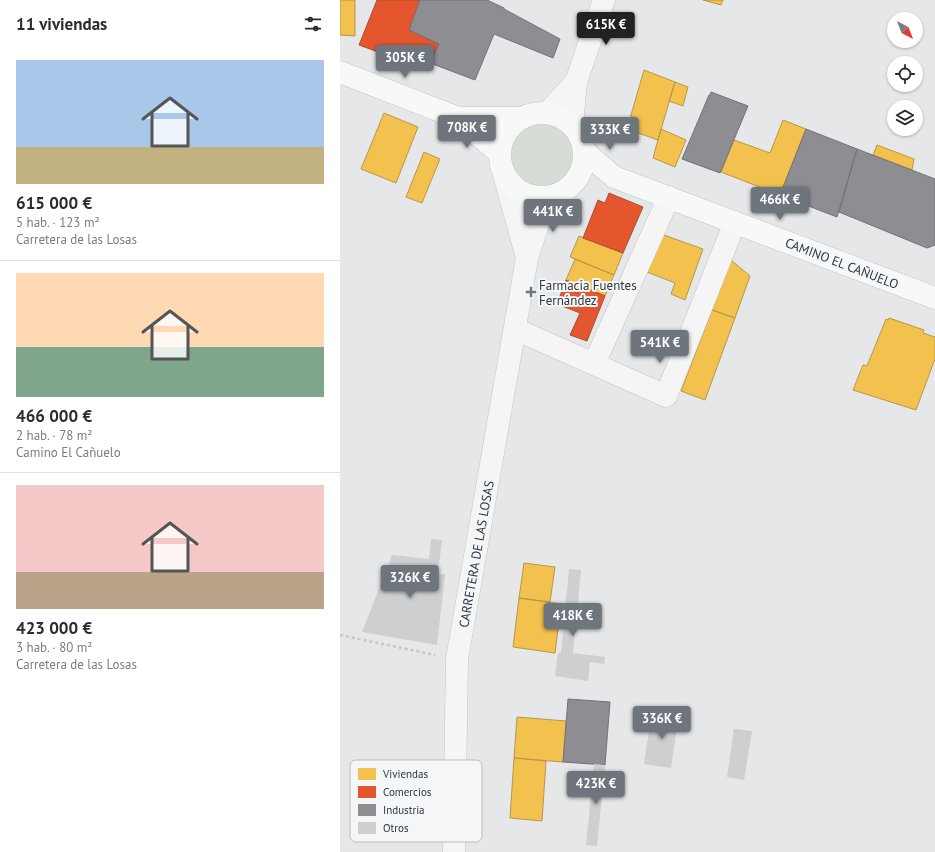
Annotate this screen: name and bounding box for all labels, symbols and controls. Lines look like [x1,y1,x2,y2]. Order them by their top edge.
pin: 615K € [573,12,639,46]
north arrow [887,12,923,48]
map controls [887,12,923,136]
text: 11 viviendas [16,13,107,35]
icon: filters [302,13,324,35]
text: 615K € [586,16,626,33]
pin: 305K € [372,45,438,79]
text: 305K € [385,49,425,66]
button: locate [887,56,923,92]
icon: home [134,86,206,158]
button: layers [887,100,923,136]
pin: 708K € [434,115,500,149]
pin: 333K € [577,117,643,151]
text: 708K € [447,119,487,136]
text: 333K € [590,121,630,138]
pin: 466K € [747,187,813,221]
text: 466K € [760,191,800,208]
text: 615 000 € [16,192,92,214]
pin: 441K € [520,199,586,233]
text: 441K € [533,203,573,220]
text: 5 hab. · 123 m² [16,214,100,231]
text: Carretera de las Losas [16,231,137,248]
street label: CAMINO EL CAÑUELO [783,234,901,293]
place label: Farmacia Fuentes Fernández [539,277,637,309]
marker: Farmacia Fuentes Fernández [526,287,536,297]
icon: home [134,299,206,371]
pin: 541K € [627,330,693,364]
text: 541K € [640,334,680,351]
text: 466 000 € [16,405,92,427]
text: 2 hab. · 78 m² [16,427,92,444]
text: Camino El Cañuelo [16,444,121,461]
street label: CARRETERA DE LAS LOSAS [455,479,498,629]
icon: home [134,511,206,583]
pin: 326K € [377,565,443,599]
text: 326K € [390,569,430,586]
pin: 418K € [540,603,606,637]
text: 418K € [553,607,593,624]
text: 423 000 € [16,617,92,639]
text: 3 hab. · 80 m² [16,639,92,656]
text: Carretera de las Losas [16,656,137,673]
pin: 336K € [629,706,695,740]
text: 336K € [642,710,682,727]
legend [350,760,482,842]
text: Viviendas [382,767,428,781]
pin: 423K € [563,771,629,805]
text: 423K € [576,775,616,792]
text: Comercios [383,785,432,799]
text: Industria [383,803,425,817]
text: Otros [383,821,409,835]

